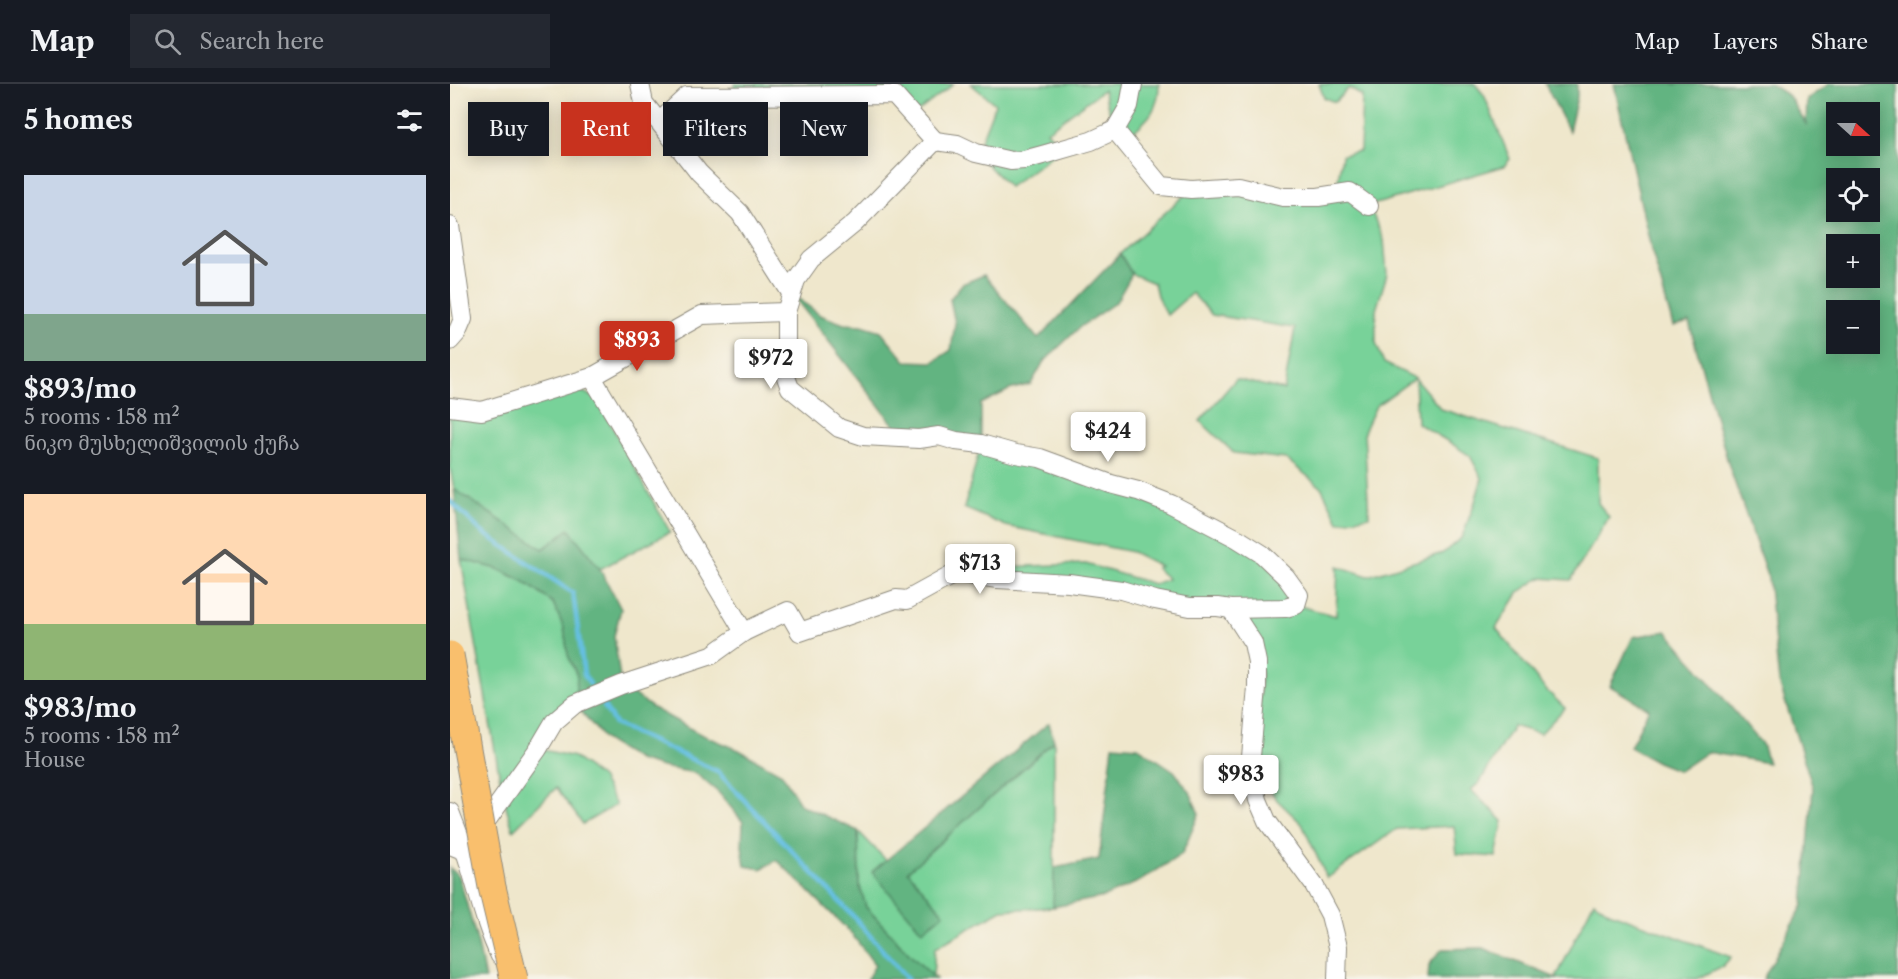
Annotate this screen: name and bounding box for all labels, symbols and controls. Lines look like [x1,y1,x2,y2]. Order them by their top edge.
search box [130,14,550,68]
text: Map [30,24,94,58]
icon: search [151,25,184,58]
text: Search here [199,28,324,55]
text: Map [1635,29,1680,54]
text: Layers [1713,29,1778,54]
text: Share [1811,29,1868,54]
chip: Buy [468,102,549,156]
chip: Rent [561,102,651,156]
chip: Filters [663,102,768,156]
chip: New [780,102,868,156]
north arrow [1826,102,1880,156]
map controls [1826,102,1880,354]
text: 5 homes [24,104,133,136]
icon: filters [393,104,426,137]
button: locate [1826,168,1880,222]
icon: home [171,214,279,322]
button: + [1826,234,1880,288]
button: − [1826,300,1880,354]
pin: $893 [601,321,673,372]
text: $893 [614,328,660,352]
pin: $972 [735,339,807,390]
text: $972 [748,346,794,370]
text: $893/mo [24,373,137,405]
text: 5 rooms · 158 m² [24,405,180,429]
pin: $424 [1072,412,1144,463]
text: $424 [1085,419,1131,443]
text: ნიკო მუსხელიშვილის ქუჩა [24,431,300,455]
icon: home [171,533,279,641]
pin: $713 [944,544,1016,595]
text: $713 [959,551,1001,575]
text: $983/mo [24,692,137,724]
text: 5 rooms · 158 m² [24,724,180,748]
text: House [24,748,85,772]
pin: $983 [1205,755,1277,806]
text: $983 [1218,762,1264,786]

